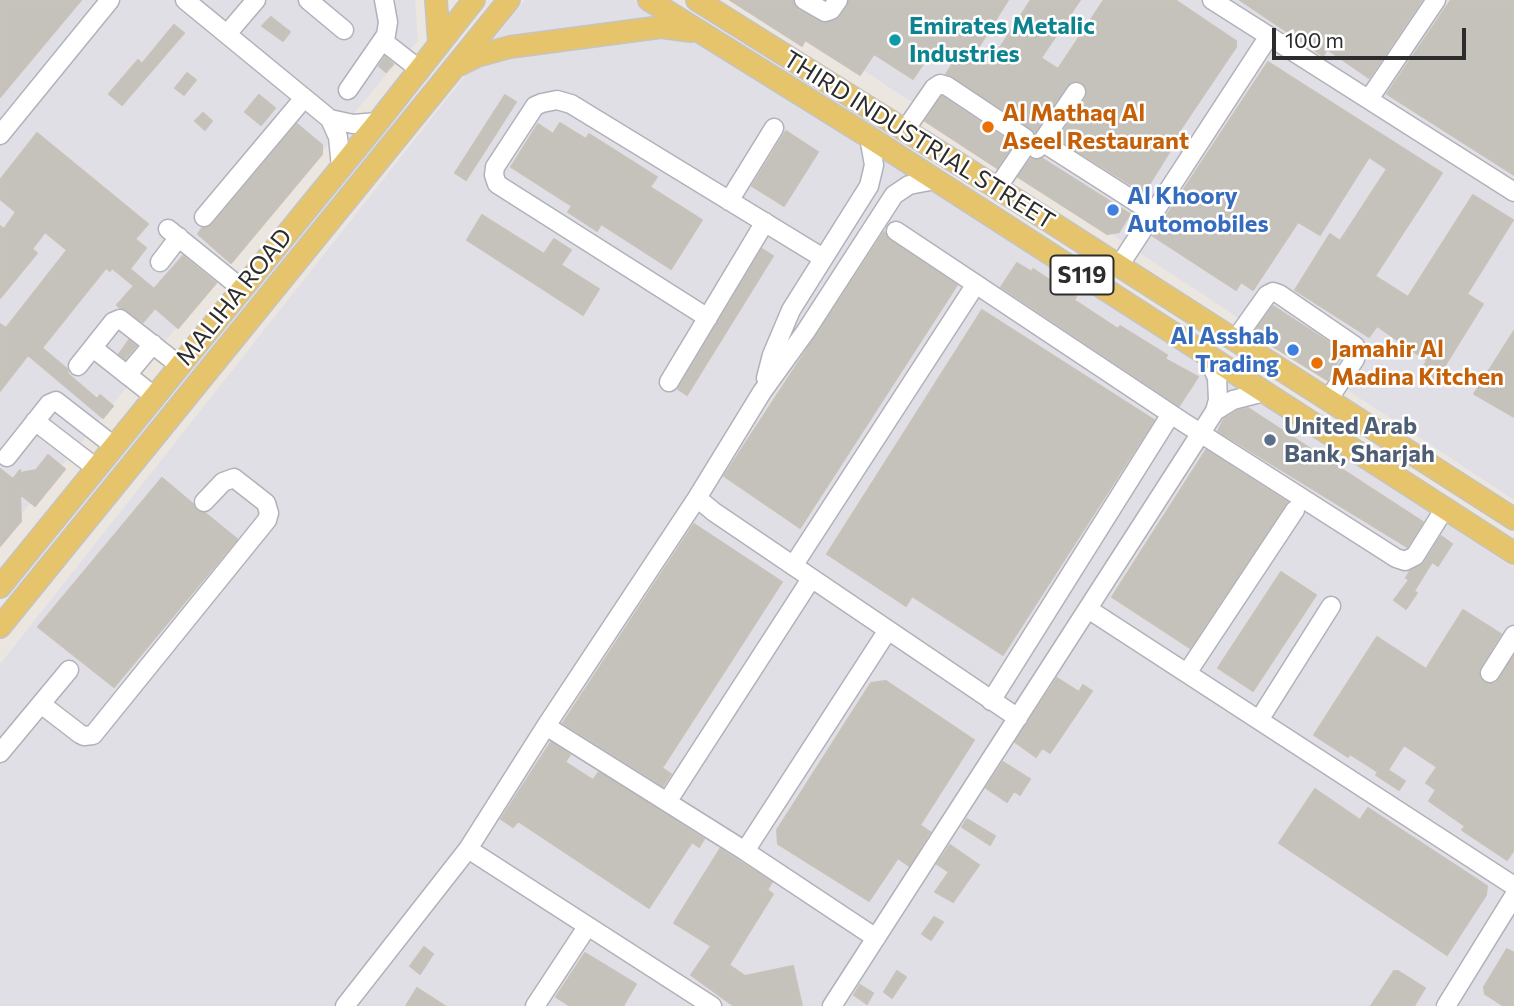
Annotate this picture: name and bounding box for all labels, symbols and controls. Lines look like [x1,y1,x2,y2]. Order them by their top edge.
place label: Emirates Metalic Industries [909,12,1095,68]
scale bar [1276,14,1470,58]
text: 100 m [1285,27,1344,52]
marker: Emirates Metalic Industries [887,32,903,48]
street label: THIRD INDUSTRIAL STREET [778,44,1060,236]
place label: Al Mathaq Al Aseel Restaurant [1002,99,1189,155]
marker: Al Mathaq Al Aseel Restaurant [980,119,996,135]
place label: Al Khoory Automobiles [1127,182,1269,238]
marker: Al Khoory Automobiles [1105,202,1121,218]
street label: MALIHA ROAD [170,223,298,371]
road number: S119 [1050,256,1114,294]
place label: Al Asshab Trading [1170,322,1279,378]
place label: Jamahir Al Madina Kitchen [1331,335,1504,391]
marker: Al Asshab Trading [1285,342,1301,358]
marker: Jamahir Al Madina Kitchen [1309,355,1325,371]
place label: United Arab Bank, Sharjah [1284,412,1435,468]
marker: United Arab Bank, Sharjah [1262,432,1278,448]

